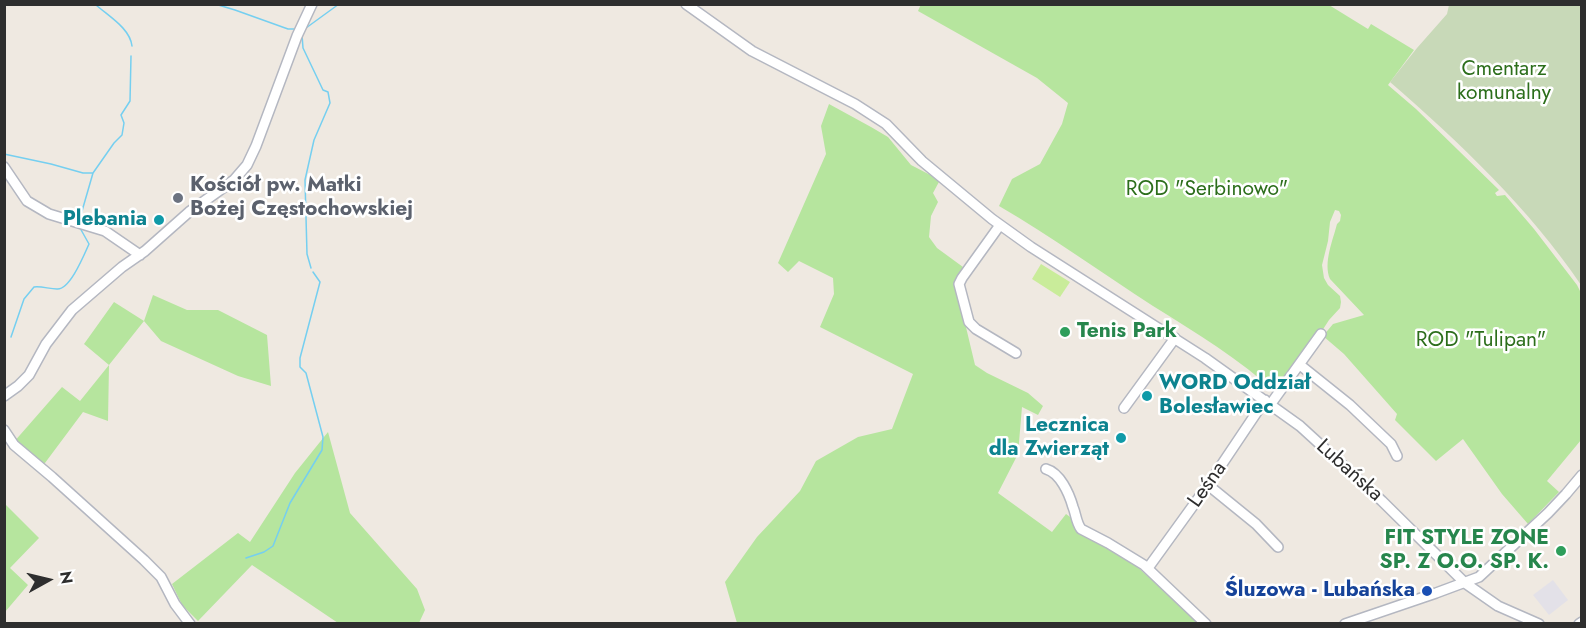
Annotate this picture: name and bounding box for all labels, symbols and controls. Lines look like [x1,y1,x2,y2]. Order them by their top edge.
park label: Cmentarz komunalny [1457,57,1551,107]
place label: Kościół pw. Matki Bożej Częstochowskiej [190,173,413,223]
park label: ROD "Serbinowo" [1126,177,1288,203]
marker: Kościół pw. Matki Bożej Częstochowskiej [171,191,185,205]
place label: Plebania [63,207,147,233]
marker: Plebania [152,213,166,227]
place label: Tenis Park [1077,319,1177,345]
marker: Tenis Park [1058,325,1072,339]
park label: ROD "Tulipan" [1416,328,1546,354]
place label: WORD Oddział Bolesławiec [1159,371,1310,421]
marker: WORD Oddział Bolesławiec [1140,389,1154,403]
place label: Lecznica dla Zwierząt [989,413,1109,463]
marker: Lecznica dla Zwierząt [1114,431,1128,445]
street label: Lubańska [1310,435,1388,507]
street label: Leśna [1183,457,1233,513]
place label: FIT STYLE ZONE SP. Z O.O. SP. K. [1380,526,1549,576]
marker: FIT STYLE ZONE SP. Z O.O. SP. K. [1554,544,1568,558]
north arrow [18,550,78,610]
text: N [54,570,79,585]
place label: Śluzowa - Lubańska [1225,578,1415,604]
marker: Śluzowa - Lubańska [1420,584,1434,598]

